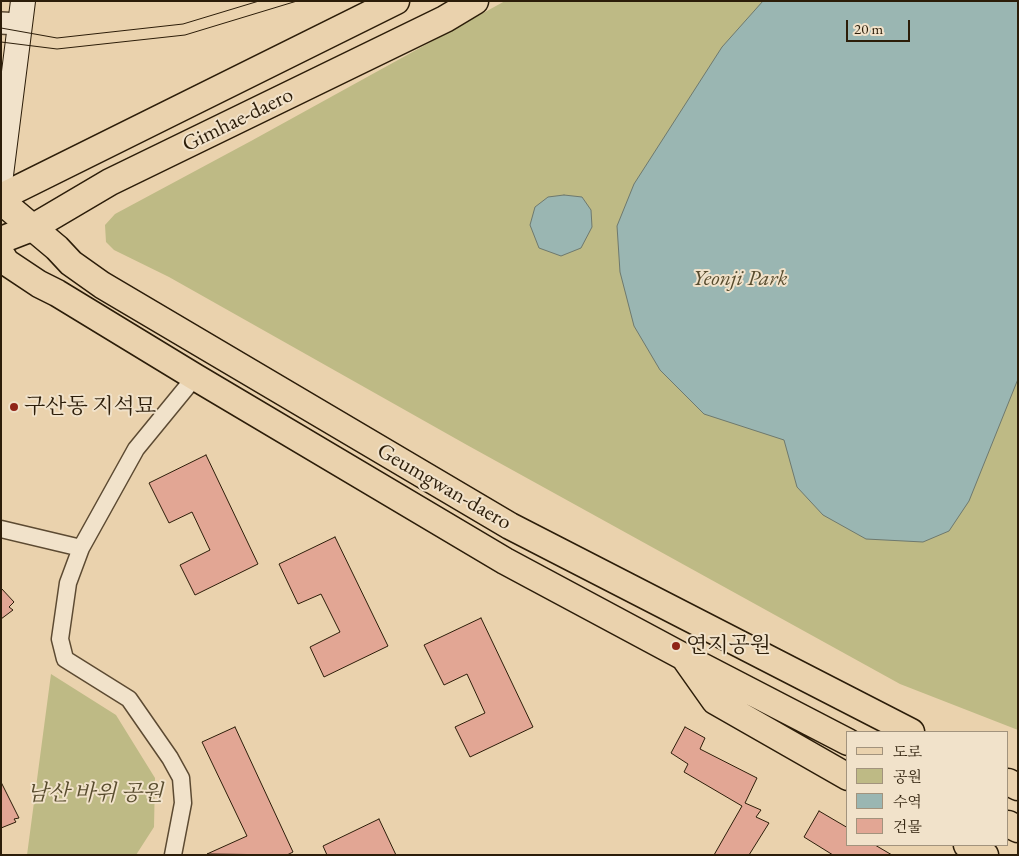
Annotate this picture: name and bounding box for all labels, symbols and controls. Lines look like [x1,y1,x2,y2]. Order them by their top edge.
scale bar [849,10,913,42]
text: 20 m [854,19,883,38]
street label: Gimhae-daero [178,82,298,158]
park label: Yeonji Park [693,266,787,292]
place label: 구산동 지석묘 [24,394,156,420]
marker: 구산동 지석묘 [8,401,20,413]
street label: Geumgwan-daero [372,438,516,536]
place label: 연지공원 [686,633,771,659]
marker: 연지공원 [670,640,682,652]
legend [846,731,1009,846]
text: 도로 [893,742,922,761]
text: 공원 [893,767,922,786]
park label: 남산 바위 공원 [27,781,163,807]
text: 수역 [893,792,922,811]
text: 건물 [893,817,922,836]

